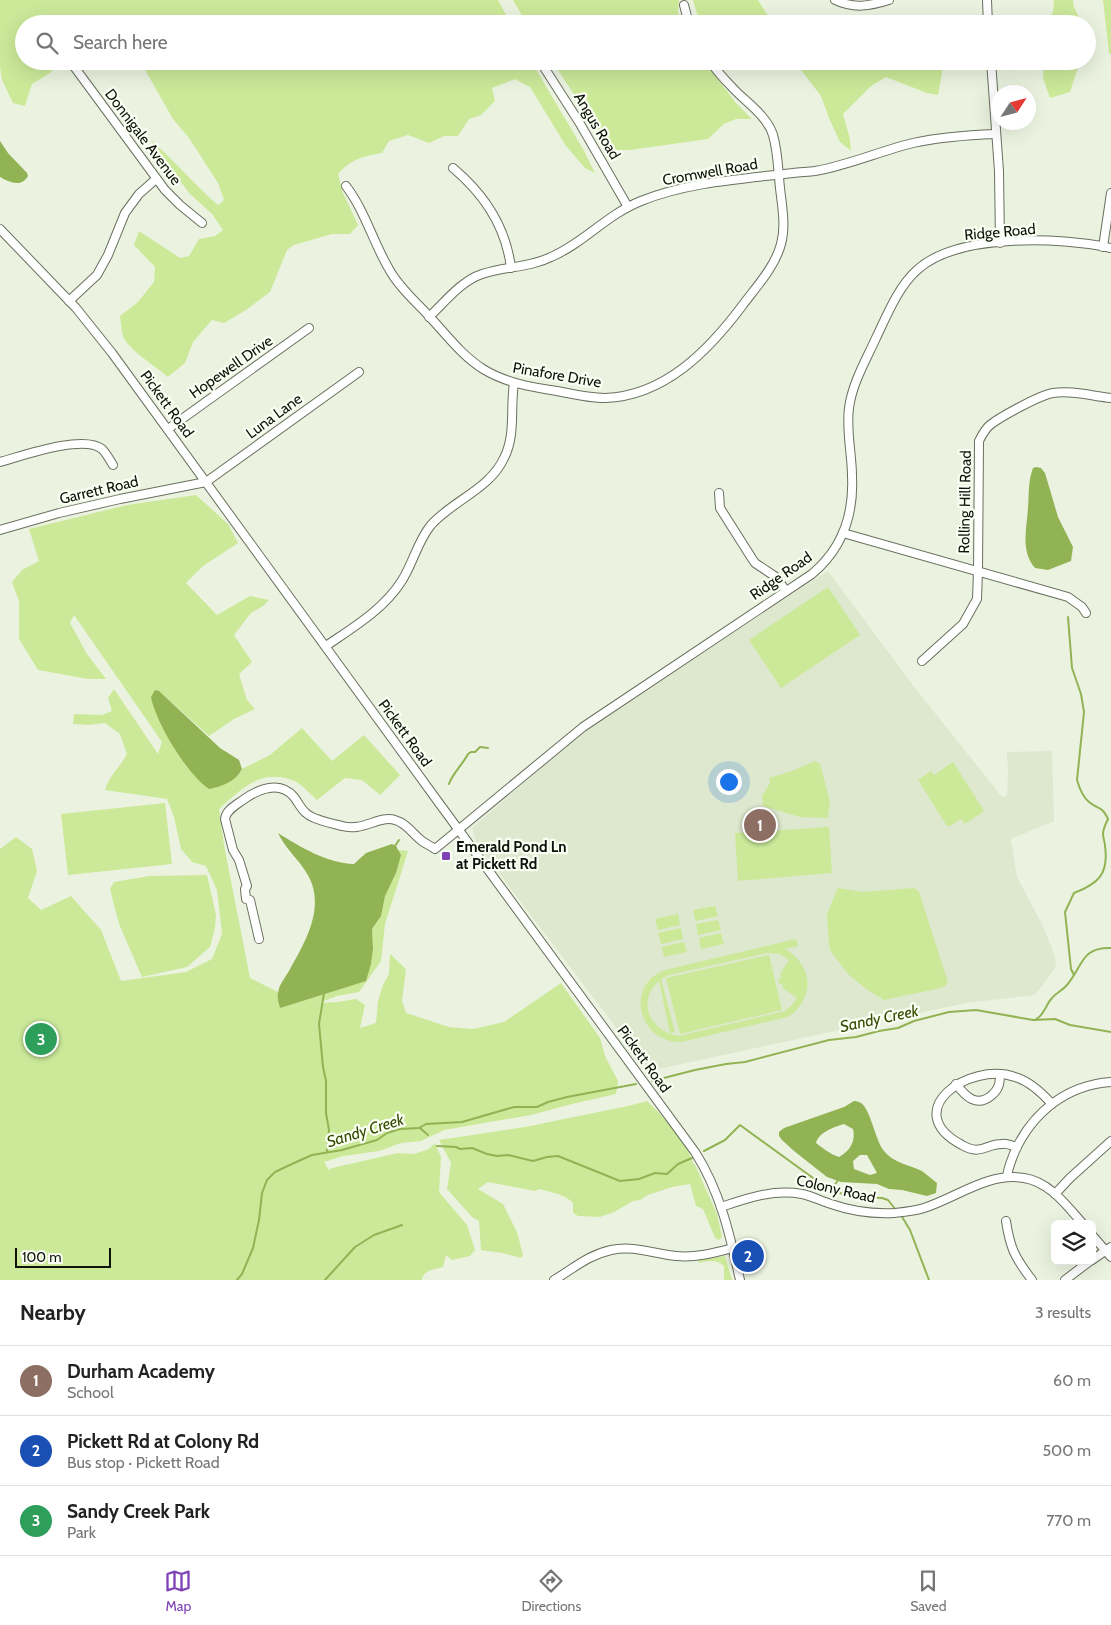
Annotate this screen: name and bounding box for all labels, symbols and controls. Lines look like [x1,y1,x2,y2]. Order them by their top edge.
search box [15,15,1096,70]
icon: search [33,29,61,57]
text: Search here [73,31,167,54]
street label: Donnigale Avenue [101,85,185,189]
north arrow [991,85,1036,130]
street label: Angus Road [570,89,624,163]
street label: Cromwell Road [661,155,759,189]
street label: Ridge Road [964,220,1036,244]
street label: Hopewell Drive [186,332,276,402]
street label: Pinafore Drive [511,358,603,392]
street label: Pickett Road [137,367,197,441]
street label: Luna Lane [242,389,306,442]
street label: Rolling Hill Road [955,450,975,554]
street label: Garrett Road [58,472,140,508]
street label: Ridge Road [747,548,815,604]
street label: Pickett Road [375,696,435,770]
your location [716,769,742,795]
pin: 1 [744,806,776,844]
place label: Emerald Pond Ln at Pickett Rd [456,838,567,873]
marker: Emerald Pond Ln at Pickett Rd [440,850,452,862]
water label: Sandy Creek [838,1001,921,1036]
pin: 3 [25,1020,57,1058]
street label: Pickett Road [614,1022,674,1096]
water label: Sandy Creek [324,1109,407,1151]
street label: Colony Road [795,1171,877,1207]
map controls [1051,1220,1096,1265]
button: layers [1051,1220,1096,1265]
pin: 2 [732,1237,764,1275]
scale bar [15,1245,111,1268]
text: 100 m [22,1248,62,1266]
text: Nearby [20,1300,86,1325]
text: 3 results [1035,1303,1091,1322]
text: Durham Academy [67,1360,215,1383]
text: 1 [33,1371,39,1390]
text: 60 m [1053,1371,1091,1390]
text: School [67,1383,114,1402]
text: Pickett Rd at Colony Rd [67,1430,259,1453]
text: 2 [32,1441,40,1460]
text: 500 m [1042,1441,1091,1460]
text: Bus stop · Pickett Road [67,1453,220,1472]
text: Sandy Creek Park [67,1500,210,1523]
text: 3 [32,1511,40,1530]
text: 770 m [1046,1511,1091,1530]
text: Park [67,1523,96,1542]
tab: Map [164,1567,192,1615]
tab: Directions [521,1567,581,1615]
tab: Saved [910,1567,947,1615]

